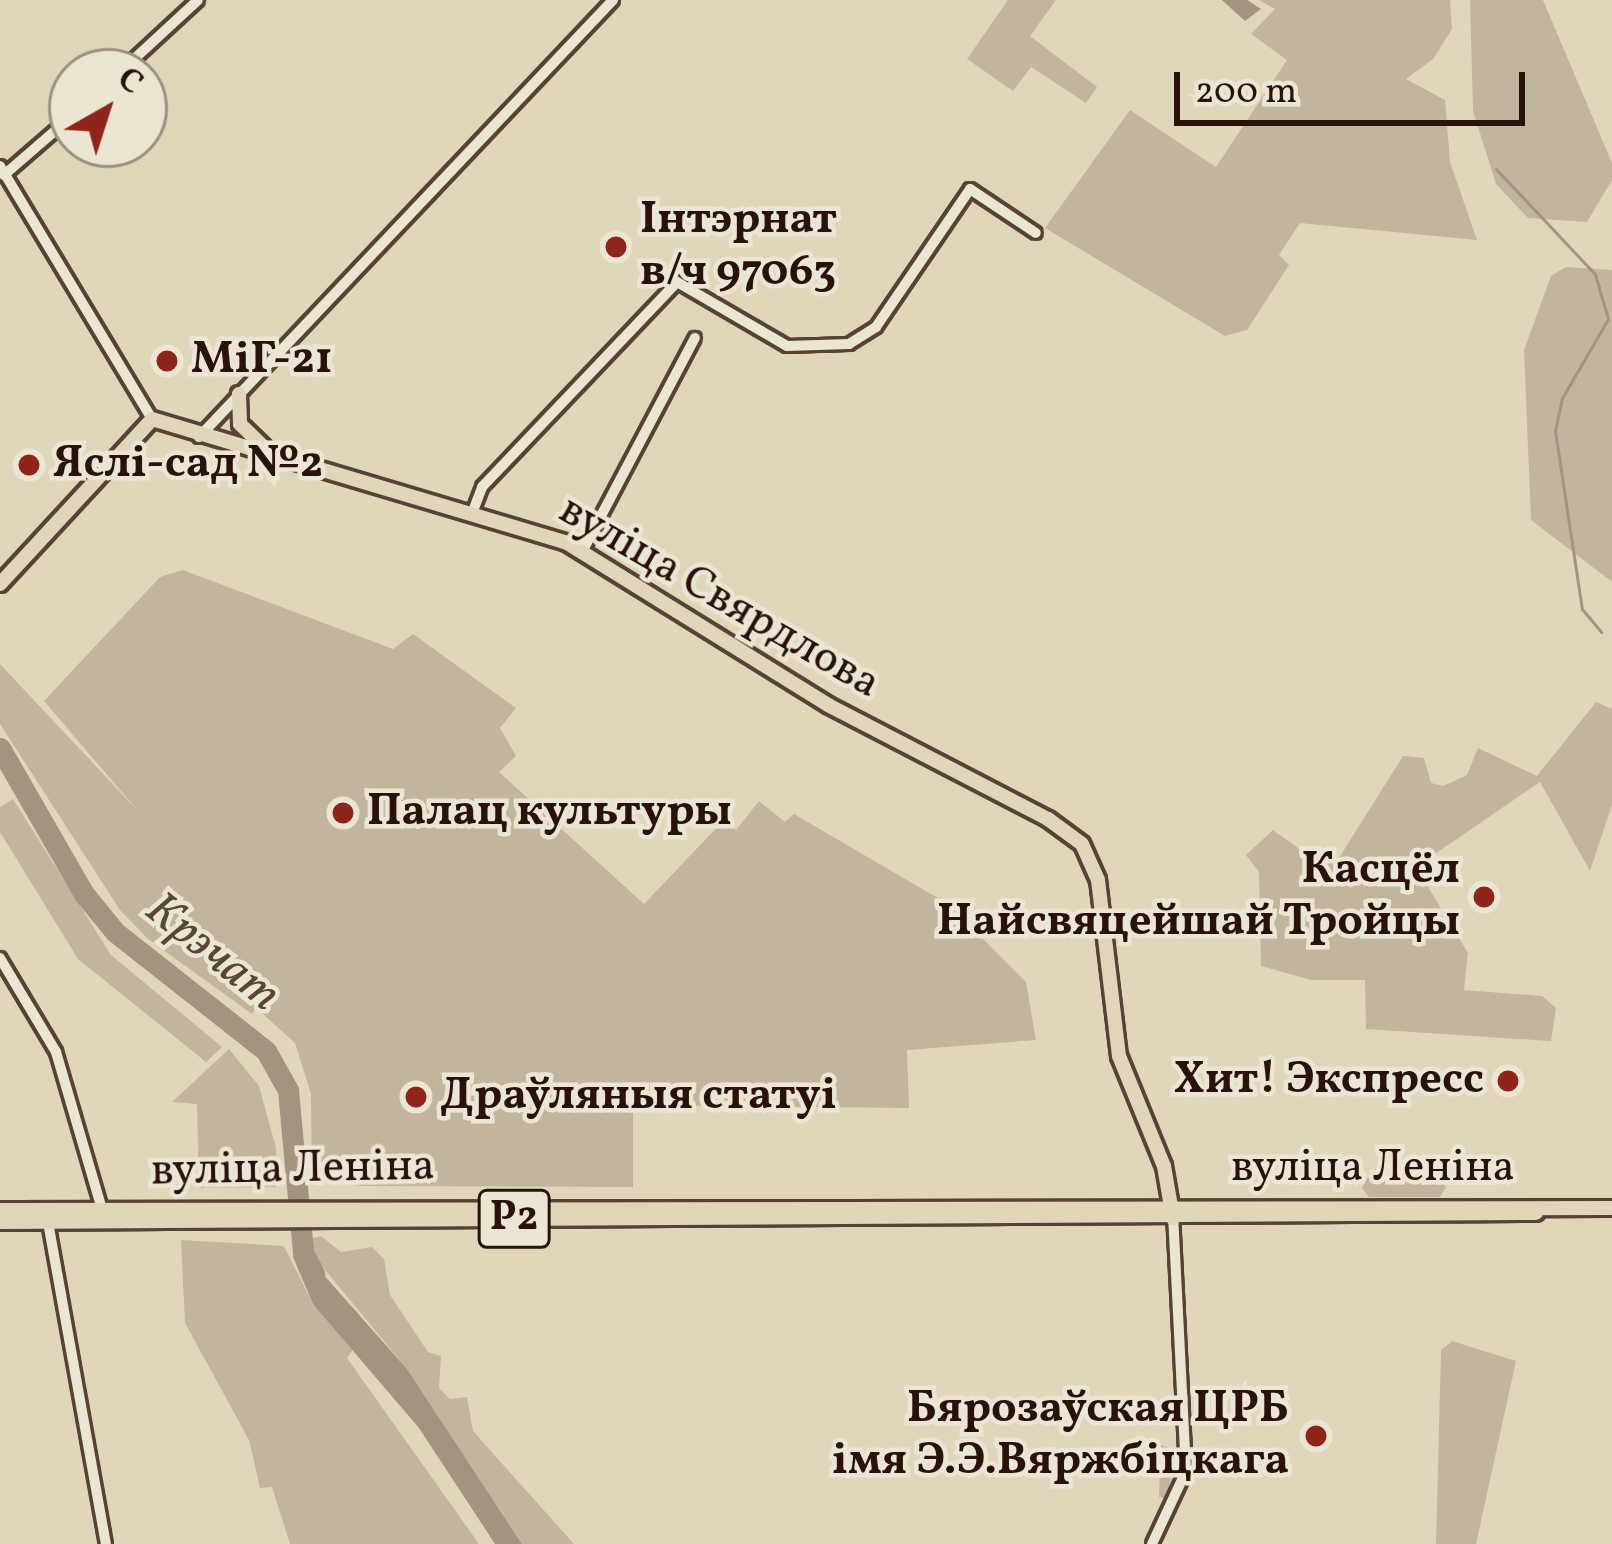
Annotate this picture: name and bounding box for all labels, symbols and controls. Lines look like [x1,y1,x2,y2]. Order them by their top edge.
north arrow [48,48,168,168]
scale bar [1180,48,1531,122]
text: С [106,58,151,107]
text: 200 m [1195,68,1297,118]
place label: Інтэрнат в/ч 97063 [640,194,837,300]
marker: Інтэрнат в/ч 97063 [603,234,629,260]
place label: МіГ-21 [191,334,333,388]
marker: МіГ-21 [154,348,180,374]
place label: Яслі-сад №2 [53,438,323,492]
marker: Яслі-сад №2 [16,452,42,478]
street label: вуліца Свярдлова [549,484,889,712]
place label: Палац культуры [367,786,732,840]
marker: Палац культуры [330,800,356,826]
place label: Касцёл Найсвяцейшай Тройцы [936,844,1460,950]
water label: Крэчат [133,881,291,1025]
marker: Касцёл Найсвяцейшай Тройцы [1471,884,1497,910]
place label: Хит! Экспресс [1174,1054,1484,1108]
marker: Хит! Экспресс [1495,1068,1521,1094]
place label: Драўляныя статуі [440,1070,837,1124]
marker: Драўляныя статуі [403,1084,429,1110]
street label: вуліца Леніна [151,1141,435,1199]
street label: вуліца Леніна [1231,1142,1515,1196]
road number: Р2 [475,1183,553,1255]
place label: Бярозаўская ЦРБ імя Э.Э.Вяржбіцкага [832,1383,1289,1489]
marker: Бярозаўская ЦРБ імя Э.Э.Вяржбіцкага [1300,1420,1332,1452]

